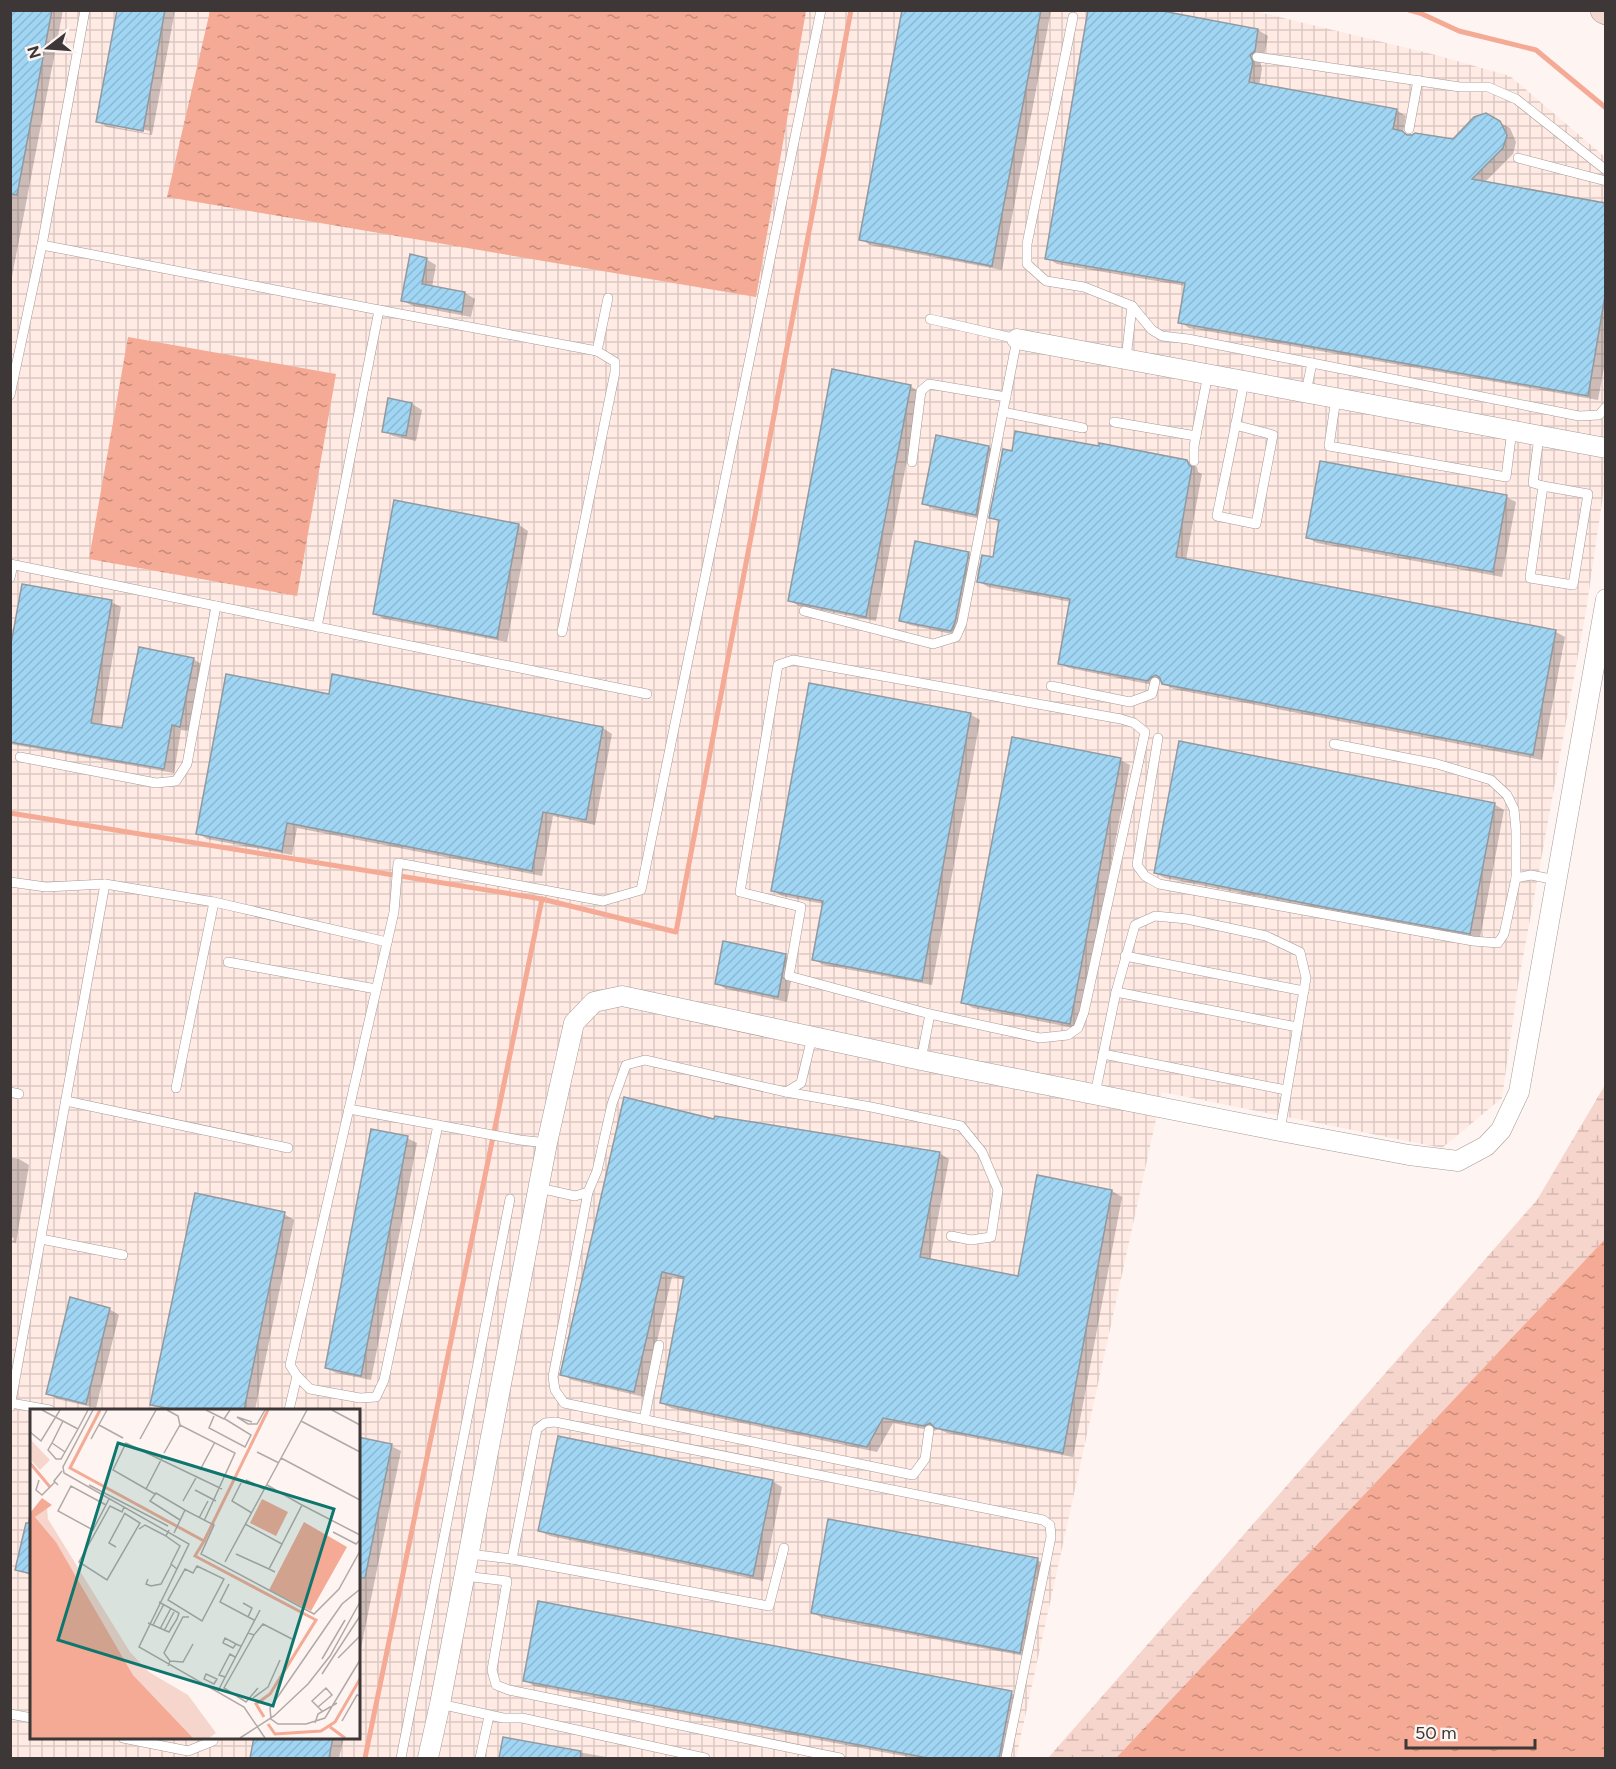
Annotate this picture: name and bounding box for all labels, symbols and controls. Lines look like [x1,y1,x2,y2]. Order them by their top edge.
north arrow [18,18,78,78]
text: N [23,44,45,61]
inset map [30,1409,360,1739]
scale bar [1406,1712,1535,1750]
text: 50 m [1415,1722,1457,1744]

